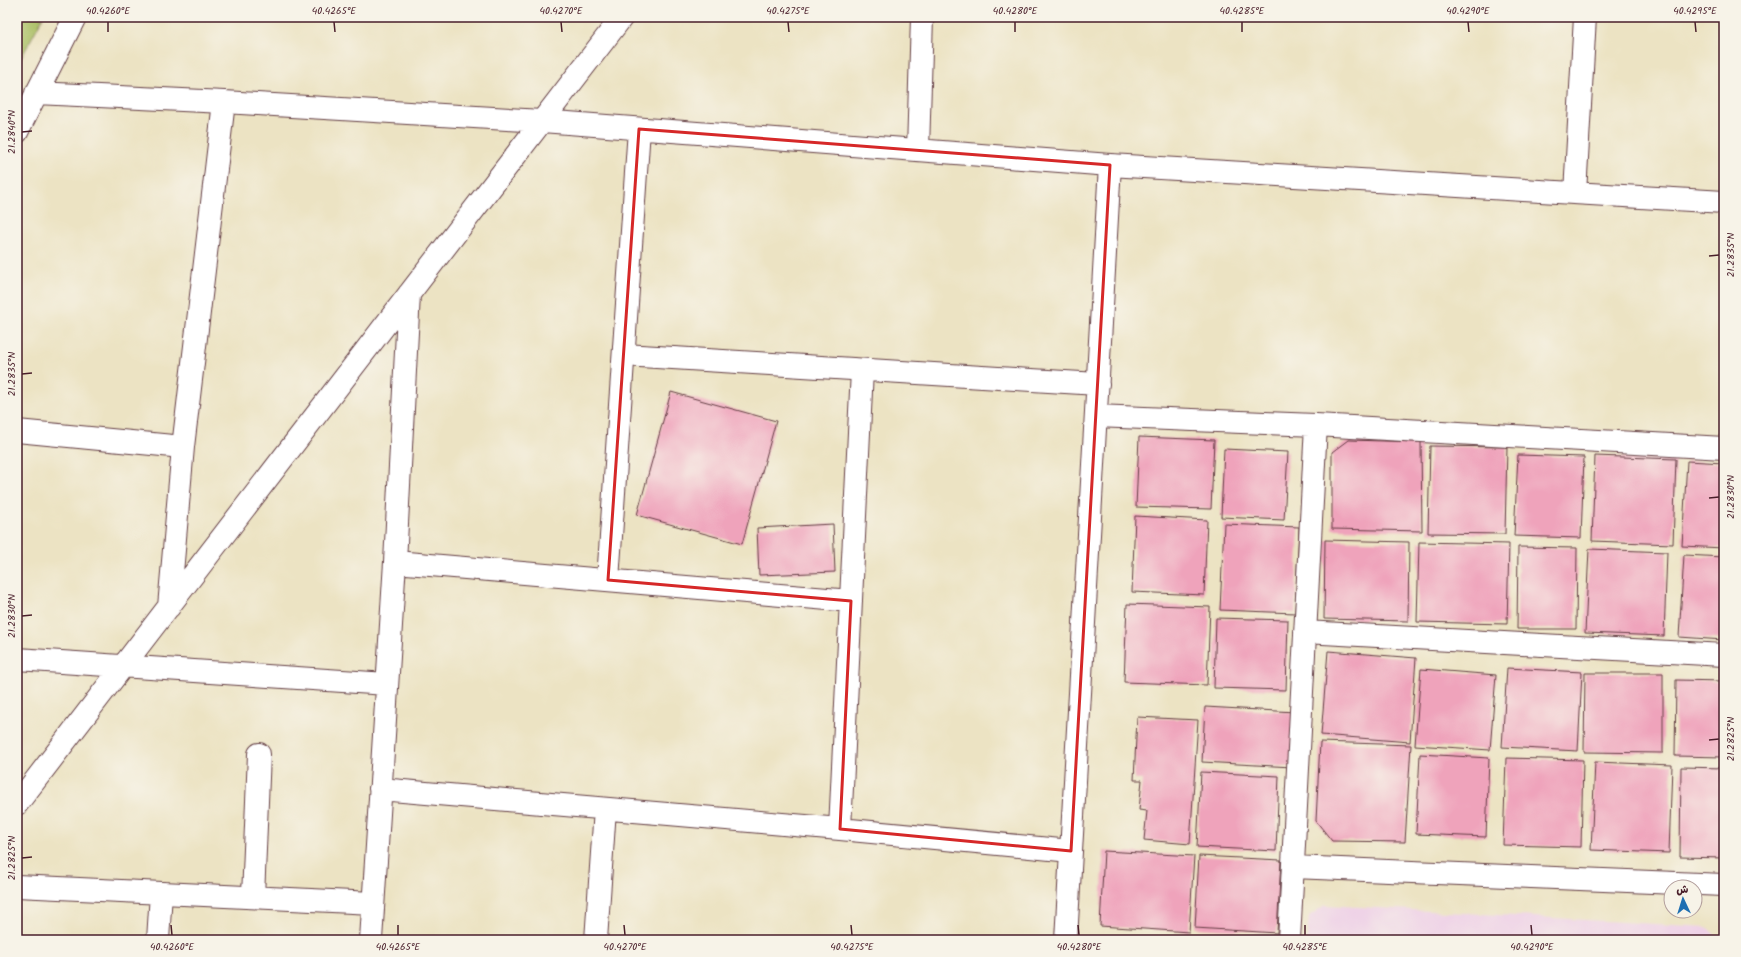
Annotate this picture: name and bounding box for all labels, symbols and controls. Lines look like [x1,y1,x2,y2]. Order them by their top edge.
text: 40.4260°E [86,3,131,19]
text: 40.4265°E [312,3,357,19]
text: 40.4270°E [539,3,584,19]
text: 40.4275°E [766,3,811,19]
text: 40.4280°E [993,3,1038,19]
text: 40.4285°E [1220,3,1266,19]
text: 40.4290°E [1446,3,1491,19]
text: 40.4295°E [1673,3,1718,19]
text: 21.2840°N [4,110,20,154]
text: 21.2835°N [1723,233,1739,277]
text: 21.2835°N [4,352,20,396]
text: 21.2830°N [1723,475,1739,519]
text: 21.2830°N [4,594,20,638]
text: 21.2825°N [1723,717,1739,761]
text: 21.2825°N [4,836,20,880]
north arrow [1663,879,1703,919]
text: ش [1676,881,1689,899]
text: 40.4260°E [150,939,195,955]
text: 40.4265°E [376,939,421,955]
text: 40.4270°E [603,939,648,955]
text: 40.4275°E [830,939,875,955]
text: 40.4280°E [1057,939,1102,955]
text: 40.4285°E [1283,939,1329,955]
text: 40.4290°E [1510,939,1555,955]

